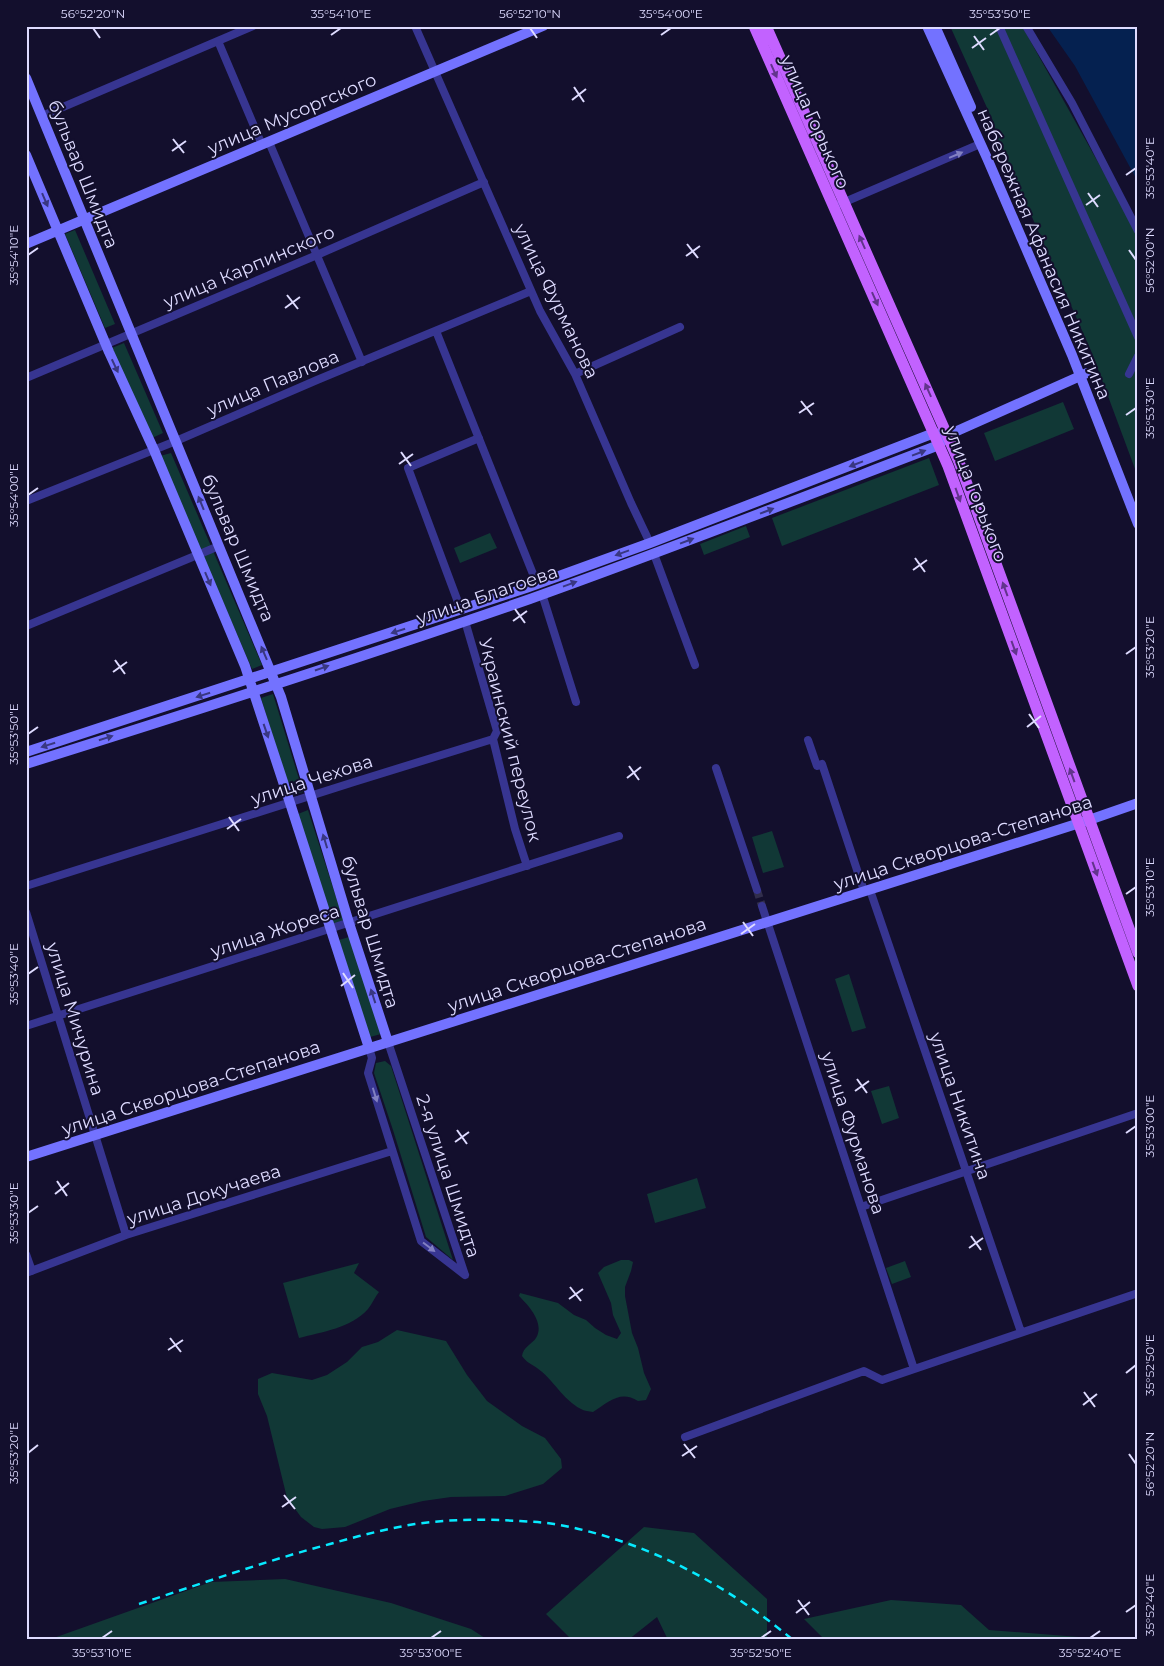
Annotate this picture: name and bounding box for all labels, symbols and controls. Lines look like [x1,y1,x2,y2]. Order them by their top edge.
text: 56°52'20"N [61,6,125,21]
text: 35°54'10"E [311,6,371,21]
text: 56°52'10"N [499,6,561,21]
text: 35°54'00"E [639,6,703,21]
text: 35°53'50"E [969,6,1031,21]
street label: улица Горького [775,51,854,192]
one-way arrow [770,64,778,78]
street label: улица Мусоргского [203,68,380,160]
street label: бульвар Шмидта [43,97,123,251]
street label: набережная Афанасия Никитина [972,105,1116,403]
text: 35°53'40"E [1142,137,1157,199]
one-way arrow [948,151,963,158]
one-way arrow [42,193,49,208]
street label: улица Фурманова [509,219,603,382]
street label: улица Карпинского [159,221,338,313]
text: 35°54'10"E [6,225,21,285]
text: 56°52'00"N [1142,227,1157,293]
one-way arrow [858,235,866,249]
one-way arrow [871,292,879,306]
street label: улица Павлова [203,345,342,421]
one-way arrow [112,359,120,373]
text: 35°53'30"E [1142,377,1157,439]
one-way arrow [924,383,932,397]
street label: улица Горького [940,422,1012,565]
one-way arrow [911,449,926,456]
one-way arrow [849,461,864,468]
text: 35°54'00"E [6,463,21,527]
street label: бульвар Шмидта [197,471,279,625]
one-way arrow [954,488,962,503]
one-way arrow [197,496,205,510]
one-way arrow [759,507,774,514]
one-way arrow [680,537,695,545]
one-way arrow [614,549,629,557]
street label: улица Благоева [413,561,560,630]
one-way arrow [205,572,213,586]
one-way arrow [562,580,577,587]
one-way arrow [1001,581,1009,596]
text: 35°53'20"E [1142,616,1157,678]
one-way arrow [391,627,406,635]
street label: Украинский переулок [474,636,546,845]
one-way arrow [1010,641,1018,656]
one-way arrow [259,646,267,660]
one-way arrow [315,664,330,672]
one-way arrow [195,691,210,699]
text: 35°53'50"E [6,703,21,765]
one-way arrow [262,724,270,739]
one-way arrow [99,734,114,742]
one-way arrow [40,741,55,749]
street label: улица Чехова [247,750,376,810]
one-way arrow [1068,767,1075,782]
street label: улица Скворцова-Степанова [830,791,1095,896]
one-way arrow [320,833,328,848]
street label: бульвар Шмидта [336,853,404,1011]
text: 35°53'10"E [1142,857,1157,917]
one-way arrow [1092,862,1099,877]
street label: улица Жореса [207,900,342,962]
street label: улица Скворцова-Степанова [444,913,709,1018]
street label: улица Мичурина [41,939,109,1098]
text: 35°53'40"E [6,943,21,1005]
one-way arrow [369,988,377,1003]
street label: улица Никитина [924,1028,996,1183]
street label: улица Скворцова-Степанова [58,1036,323,1141]
street label: улица Фурманова [816,1048,890,1217]
one-way arrow [372,1088,380,1103]
street label: 2-я улица Шмидта [411,1092,485,1260]
text: 35°53'00"E [1142,1095,1157,1157]
street label: улица Докучаева [123,1160,284,1231]
text: 35°53'30"E [6,1182,21,1244]
one-way arrow [422,1242,436,1252]
text: 35°52'50"E [1142,1334,1157,1396]
text: 35°53'20"E [6,1422,21,1484]
text: 56°52'20"N [1142,1432,1157,1496]
text: 35°52'40"E [1142,1574,1157,1636]
text: 35°53'10"E [72,1645,132,1660]
text: 35°53'00"E [400,1645,462,1660]
text: 35°52'50"E [730,1645,792,1660]
text: 35°52'40"E [1059,1645,1121,1660]

